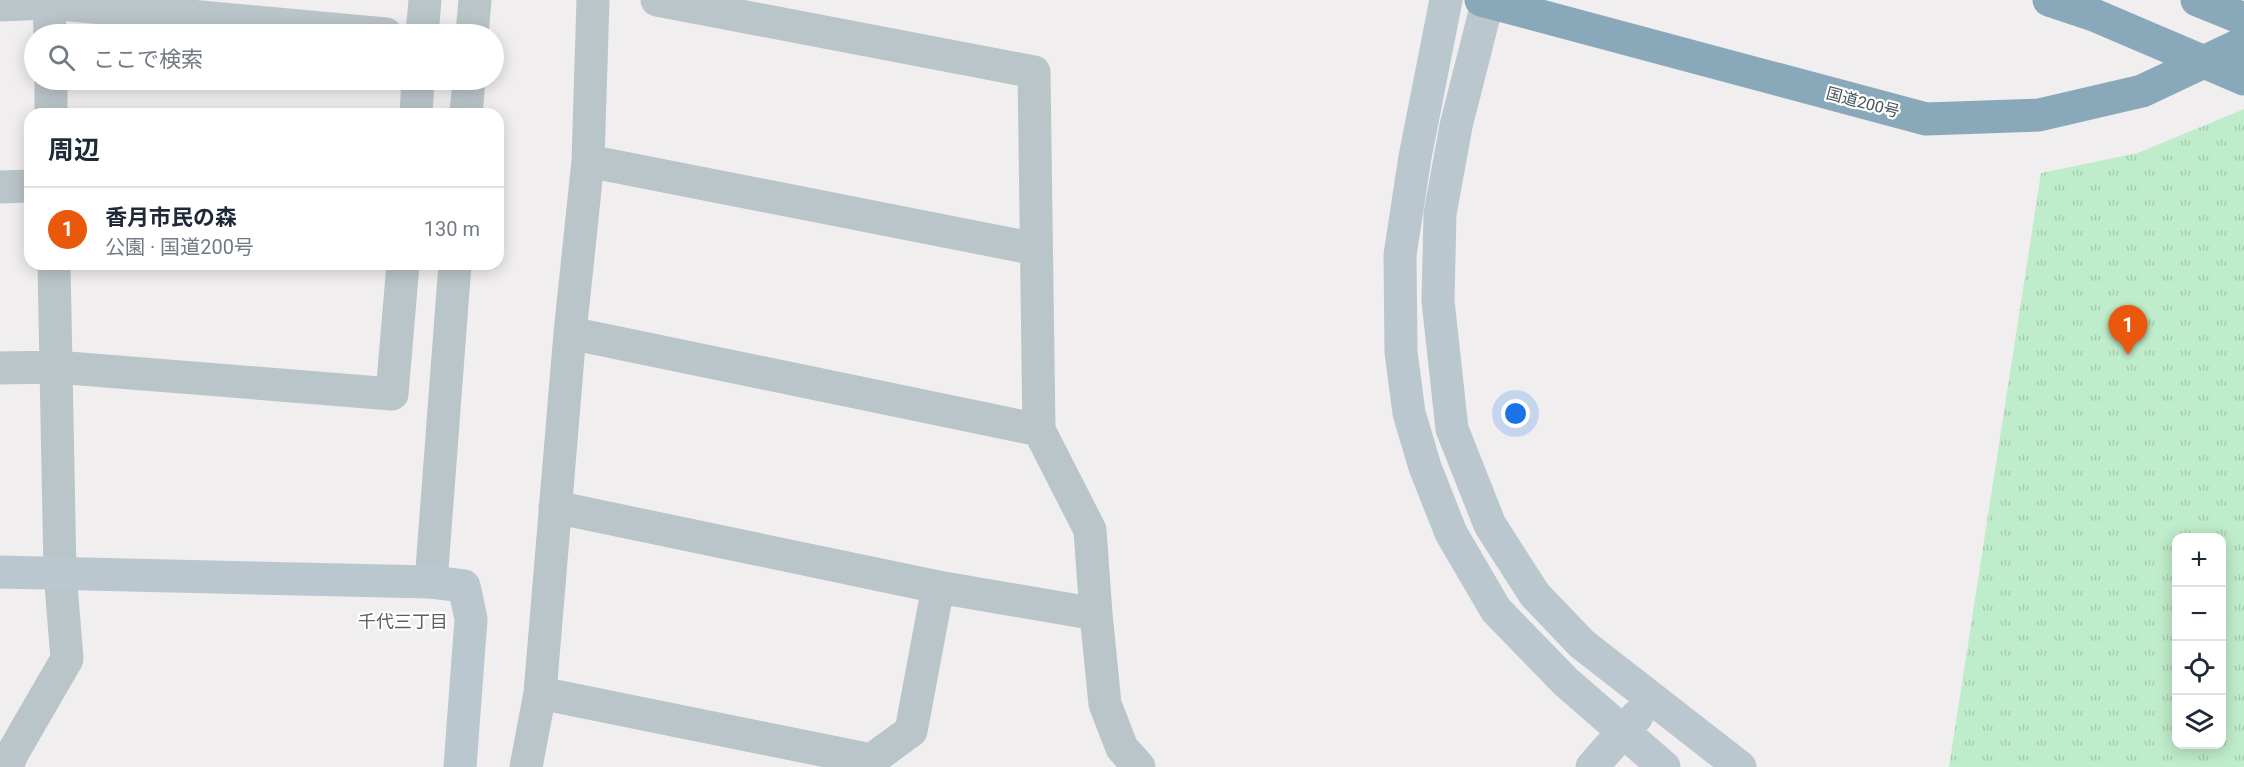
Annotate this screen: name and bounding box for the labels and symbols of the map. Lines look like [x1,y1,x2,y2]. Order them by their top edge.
street label: 国道200号 [1824,84,1902,121]
pin: 1 [2108,306,2148,355]
your location [1501,399,1530,428]
district label: 千代三丁目 [358,611,448,632]

